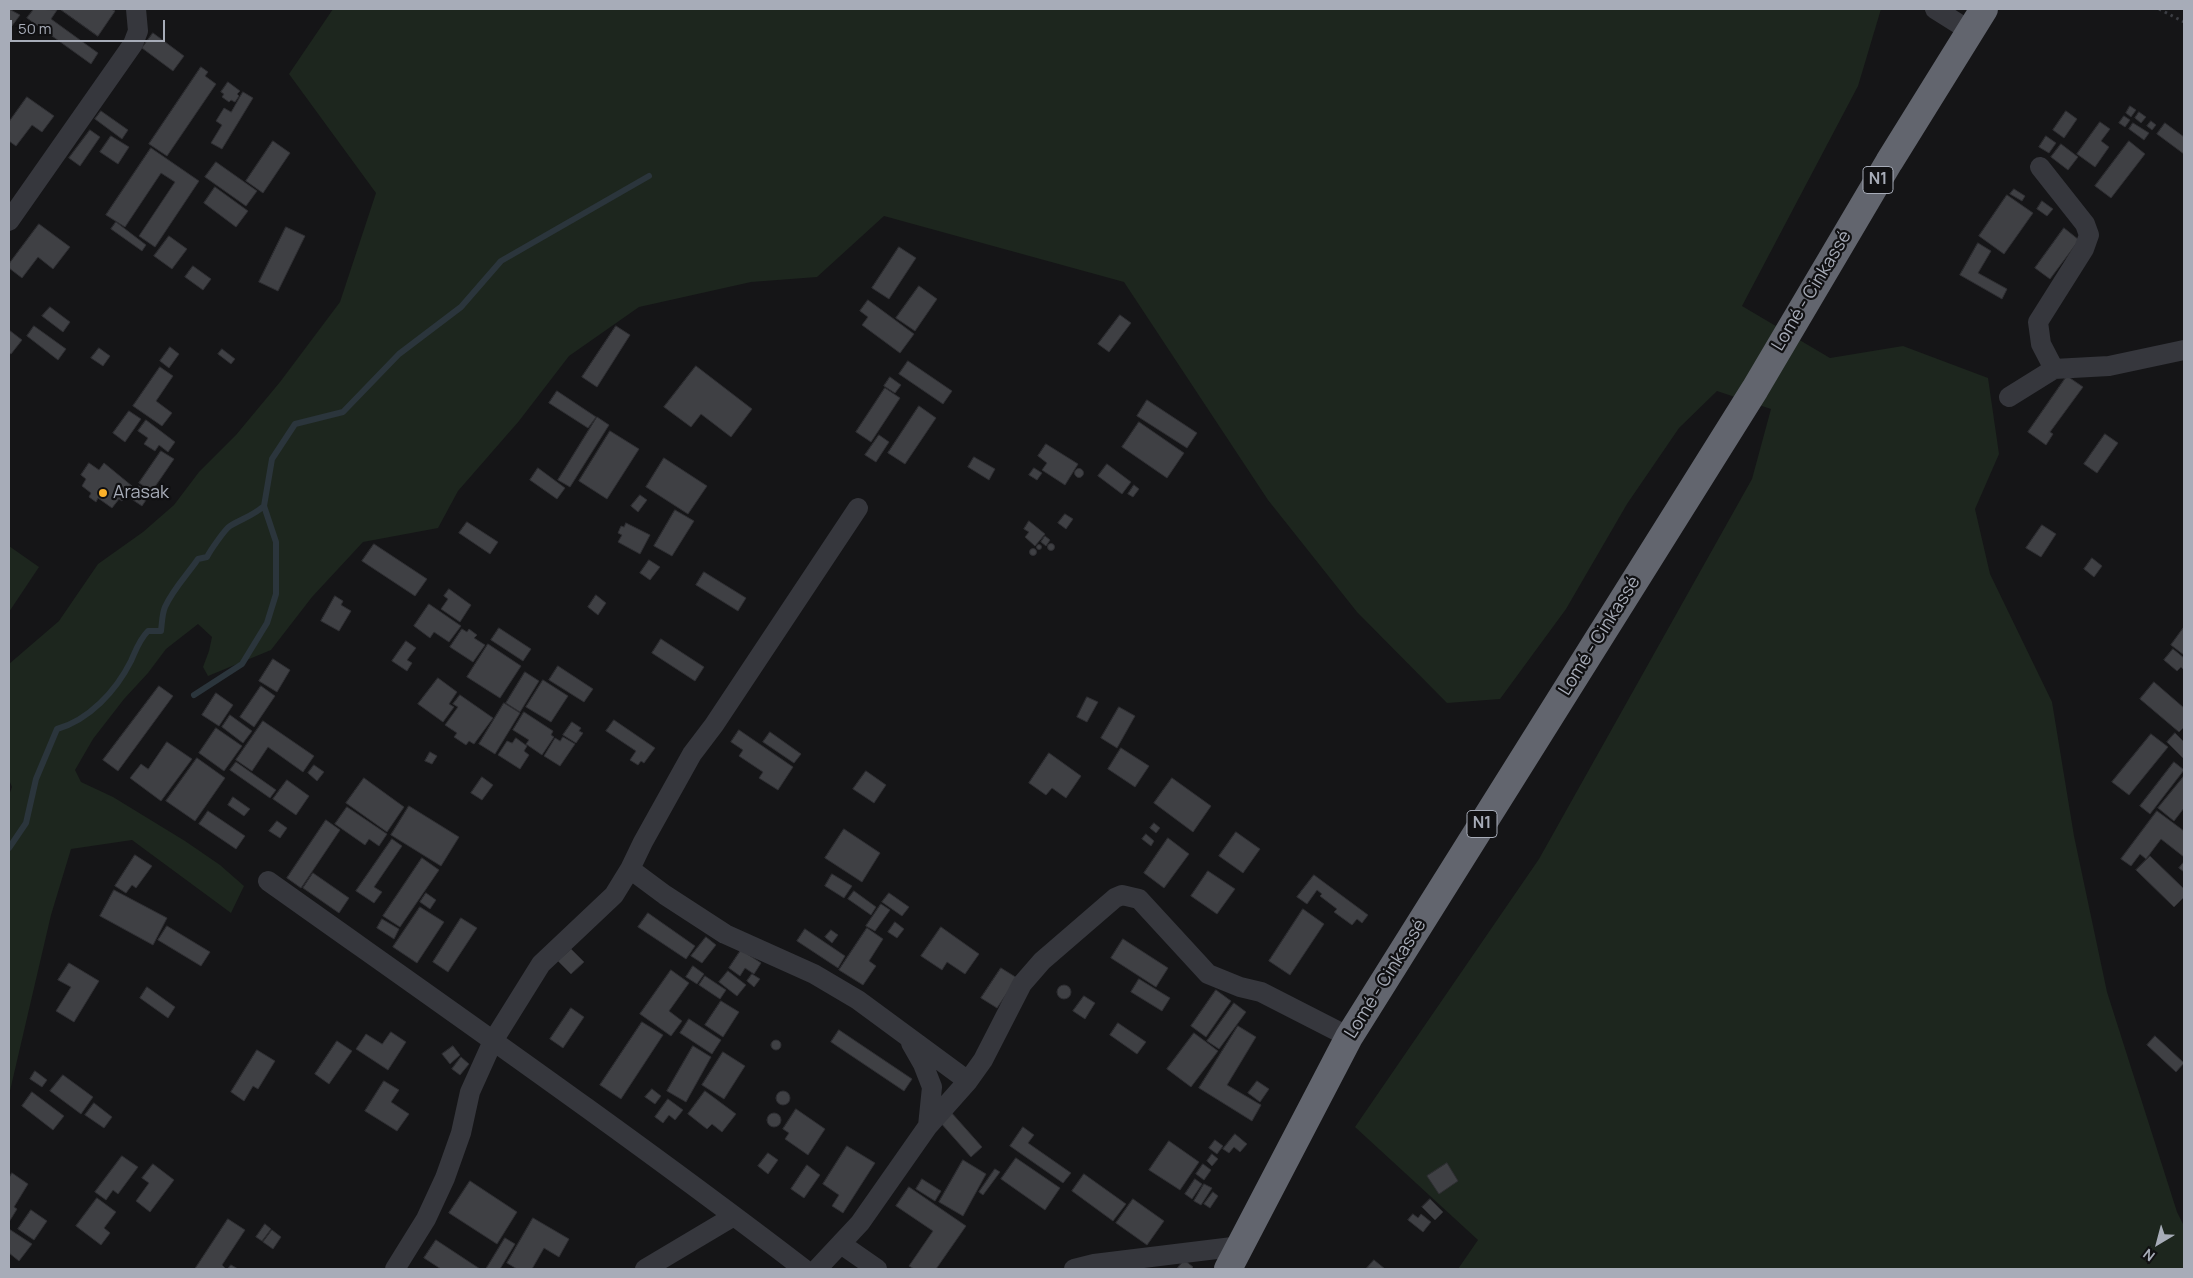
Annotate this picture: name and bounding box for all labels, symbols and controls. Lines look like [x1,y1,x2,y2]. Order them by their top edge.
scale bar [12,10,168,42]
text: 50 m [18,18,52,39]
road number: N1 [1863,166,1893,194]
street label: Lomé - Cinkassé [1768,227,1856,355]
place label: Arasak [113,482,169,504]
marker: Arasak [97,487,109,499]
street label: Lomé - Cinkassé [1555,572,1645,700]
road number: N1 [1467,811,1497,838]
street label: Lomé - Cinkassé [1341,915,1431,1043]
north arrow [2133,1218,2183,1268]
text: N [2139,1245,2158,1266]

